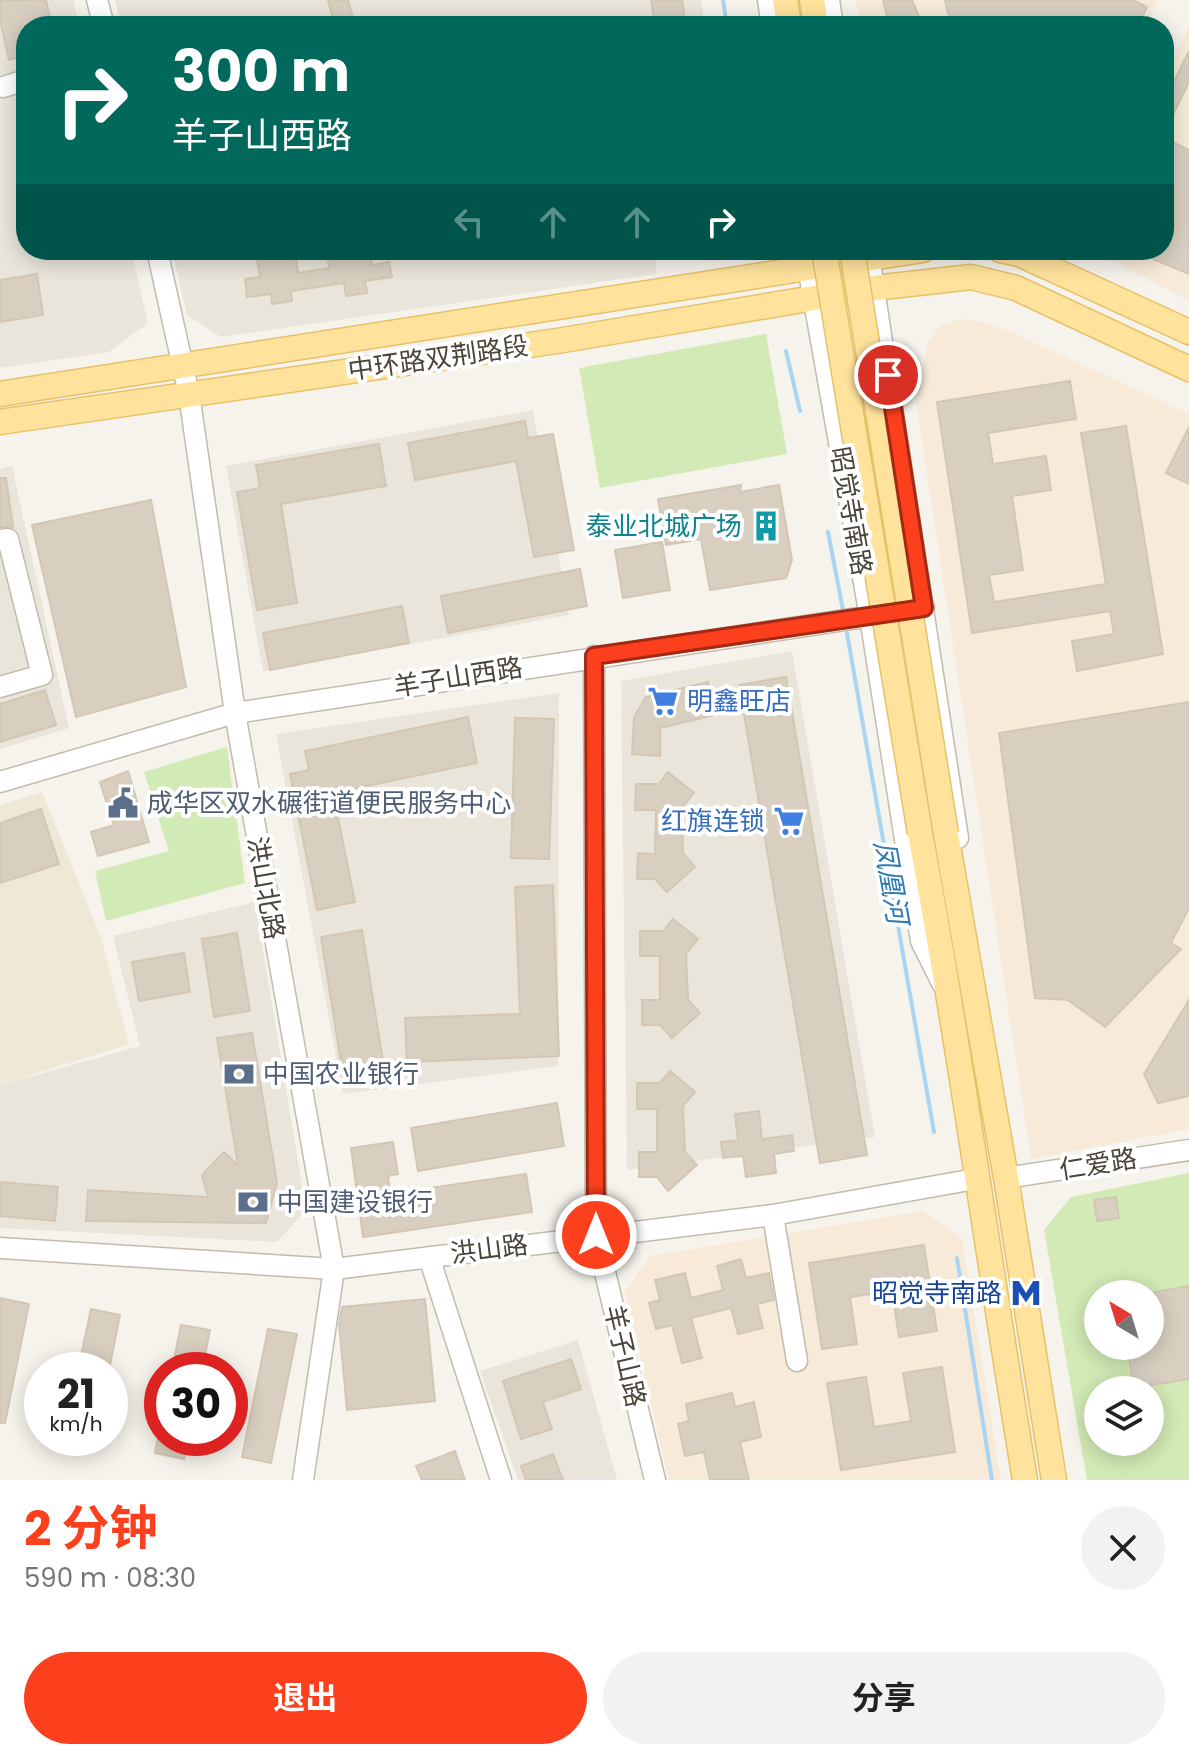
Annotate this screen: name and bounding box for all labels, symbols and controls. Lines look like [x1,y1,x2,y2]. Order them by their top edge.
text: 300 m [172,32,350,111]
icon: right [40,48,144,152]
text: 羊子山西路 [172,110,352,161]
icon: left [447,200,491,244]
icon: ahead [531,200,575,244]
icon: ahead [615,200,659,244]
icon: right [699,200,743,244]
street label: 中环路双荆路段 [345,328,531,388]
pin [854,341,922,409]
icon: arrive [866,353,910,397]
street label: 昭觉寺南路 [822,444,880,578]
place label: 泰业北城广场 [586,508,742,544]
building icon: 泰业北城广场 [749,509,783,543]
street label: 羊子山西路 [391,649,525,705]
place label: 明鑫旺店 [687,683,791,719]
supermarket icon: 明鑫旺店 [646,684,680,718]
place label: 成华区双水碾街道便民服务中心 [147,785,511,821]
public building icon: 成华区双水碾街道便民服务中心 [106,786,140,820]
place label: 红旗连锁 [661,803,765,839]
supermarket icon: 红旗连锁 [772,804,806,838]
street label: 洪山北路 [239,834,293,942]
water label: 凤凰河 [865,837,918,932]
place label: 中国农业银行 [263,1056,419,1092]
bank icon: 中国农业银行 [222,1057,256,1091]
street label: 仁爱路 [1057,1140,1139,1188]
place label: 中国建设银行 [277,1184,433,1220]
bank icon: 中国建设银行 [236,1185,270,1219]
position arrow [554,1193,638,1277]
street label: 洪山路 [448,1226,530,1272]
place label: 昭觉寺南路 [872,1275,1002,1311]
metro station icon: 昭觉寺南路 [1009,1276,1043,1310]
north arrow [1084,1280,1164,1360]
map controls [1084,1280,1164,1456]
street label: 羊子山路 [596,1301,654,1411]
speed limit sign: 30 [144,1352,248,1456]
text: 21 [57,1366,95,1422]
button: layers [1084,1376,1164,1456]
text: km/h [49,1410,103,1438]
text: 2 分钟 [24,1495,158,1562]
button: close [1081,1506,1165,1590]
text: 590 m · 08:30 [24,1560,196,1596]
button: 退出 [24,1652,587,1744]
button: 分享 [603,1652,1165,1744]

